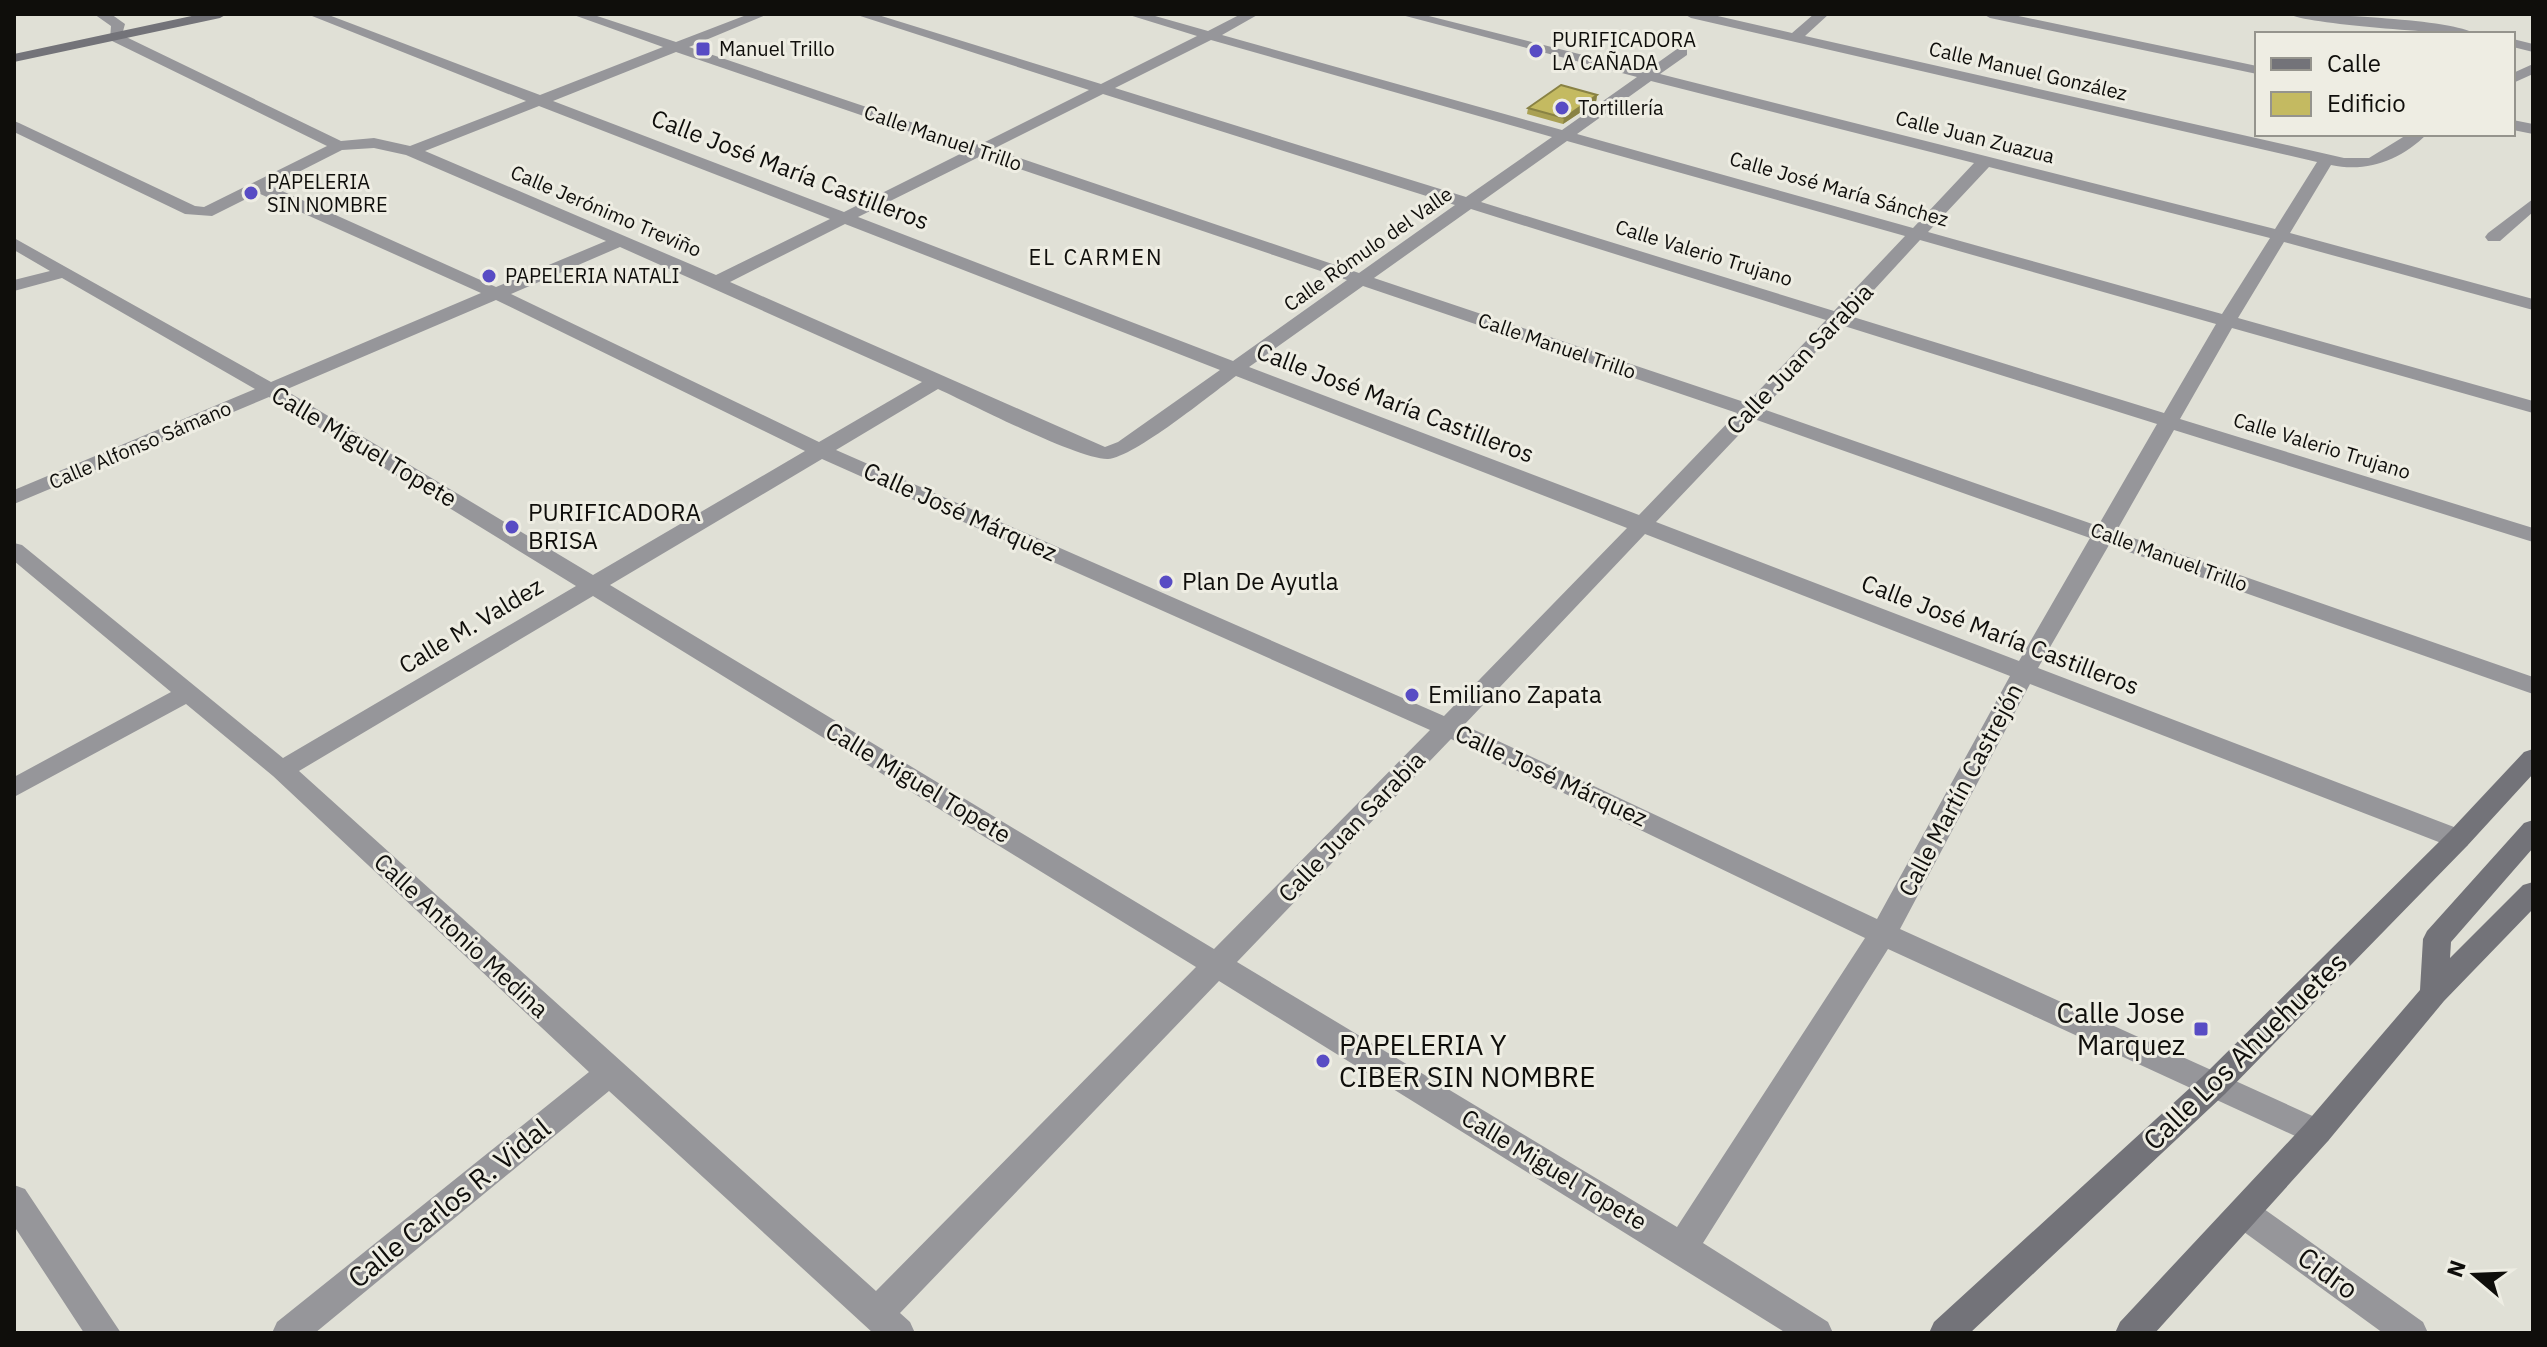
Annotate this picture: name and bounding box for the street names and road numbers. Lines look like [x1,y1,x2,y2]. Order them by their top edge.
street label: Calle Manuel González [1926,35,2130,106]
street label: Calle Manuel Trillo [861,98,1026,177]
street label: Calle José María Castilleros [647,101,934,237]
street label: Calle Juan Zuazua [1893,104,2058,169]
street label: Calle José María Sánchez [1727,144,1952,233]
street label: Calle Jerónimo Treviño [507,158,706,263]
street label: Calle Rómulo del Valle [1278,180,1457,317]
street label: Calle Valerio Trujano [1612,213,1796,292]
street label: Calle Juan Sarabia [1719,276,1880,441]
street label: Calle Manuel Trillo [1475,306,1640,385]
street label: Calle José María Castilleros [1252,334,1539,470]
street label: Calle Miguel Topete [266,378,463,514]
street label: Calle Alfonso Sámano [45,394,235,495]
street label: Calle Valerio Trujano [2230,406,2414,485]
street label: Calle José Márquez [859,454,1062,568]
street label: Calle Manuel Trillo [2087,516,2251,597]
street label: Calle José María Castilleros [1857,566,2144,702]
street label: Calle M. Valdez [393,570,548,681]
street label: Calle Martín Castrejón [1890,677,2030,902]
street label: Calle Miguel Topete [820,714,1017,850]
street label: Calle José Márquez [1450,717,1653,834]
street label: Calle Juan Sarabia [1271,744,1432,909]
street label: Calle Antonio Medina [367,846,556,1025]
street label: Calle Los Ahuehuetes [2135,944,2355,1158]
street label: Calle Miguel Topete [1456,1101,1653,1237]
street label: Calle Carlos R. Vidal [340,1109,558,1296]
street label: Cidro [2291,1238,2366,1307]

